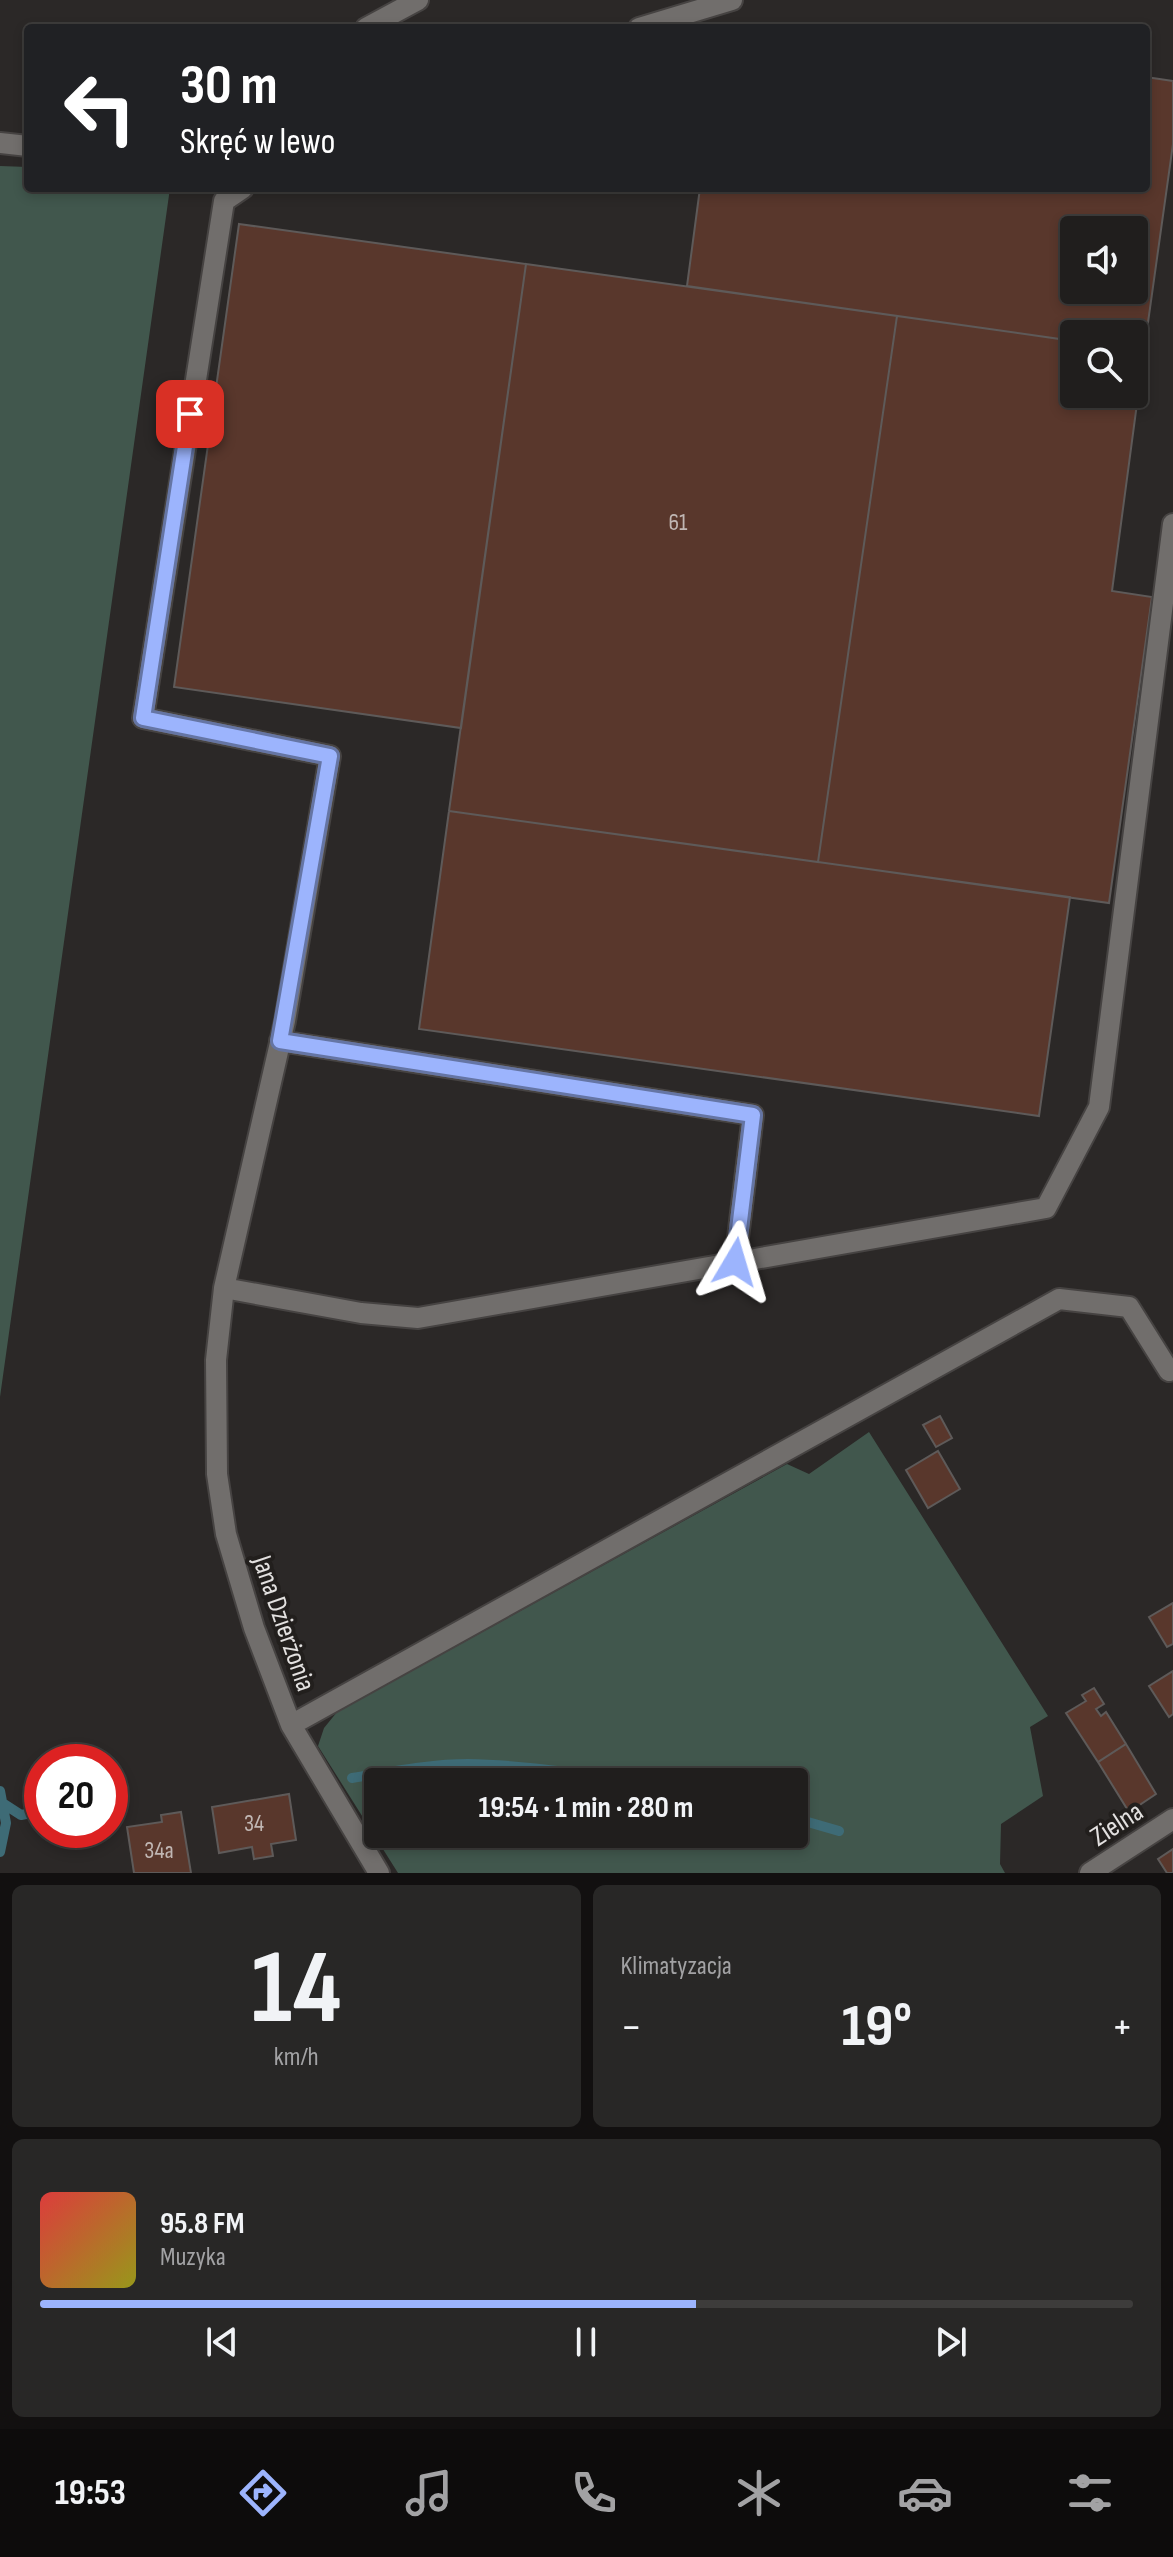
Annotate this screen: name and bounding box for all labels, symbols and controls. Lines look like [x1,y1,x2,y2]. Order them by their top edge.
text: 30 m [180,53,278,120]
icon: left [48,56,152,160]
text: Skręć w lewo [180,121,335,164]
map controls [1060,216,1148,408]
button: sound [1060,216,1148,304]
button: search [1060,320,1148,408]
pin [156,380,224,448]
icon: arrive [168,392,212,436]
house number: 61 [669,508,688,537]
position arrow [693,1220,777,1304]
street label: Jana Dzierżonia [245,1550,322,1696]
speed limit sign: 20 [24,1744,128,1848]
text: 19:54 · 1 min · 280 m [479,1790,693,1826]
street label: Zielna [1084,1795,1149,1853]
house number: 34 [244,1809,264,1838]
house number: 34a [144,1836,174,1865]
text: 14 [251,1927,341,2052]
text: Klimatyzacja [621,1951,732,1982]
text: 19° [841,1991,912,2063]
text: − [621,2001,642,2054]
text: + [1111,2001,1133,2054]
text: km/h [274,2042,319,2073]
text: 95.8 FM [160,2206,245,2242]
text: Muzyka [160,2242,226,2273]
icon: previous [200,2320,244,2364]
icon: pause [564,2320,608,2364]
icon: next [929,2320,973,2364]
icon: directions [235,2465,291,2521]
icon: music [401,2465,457,2521]
icon: phone [566,2465,622,2521]
icon: climate [731,2465,787,2521]
icon: car [897,2465,953,2521]
icon: filters [1062,2465,1118,2521]
text: 19:53 [55,2472,126,2515]

